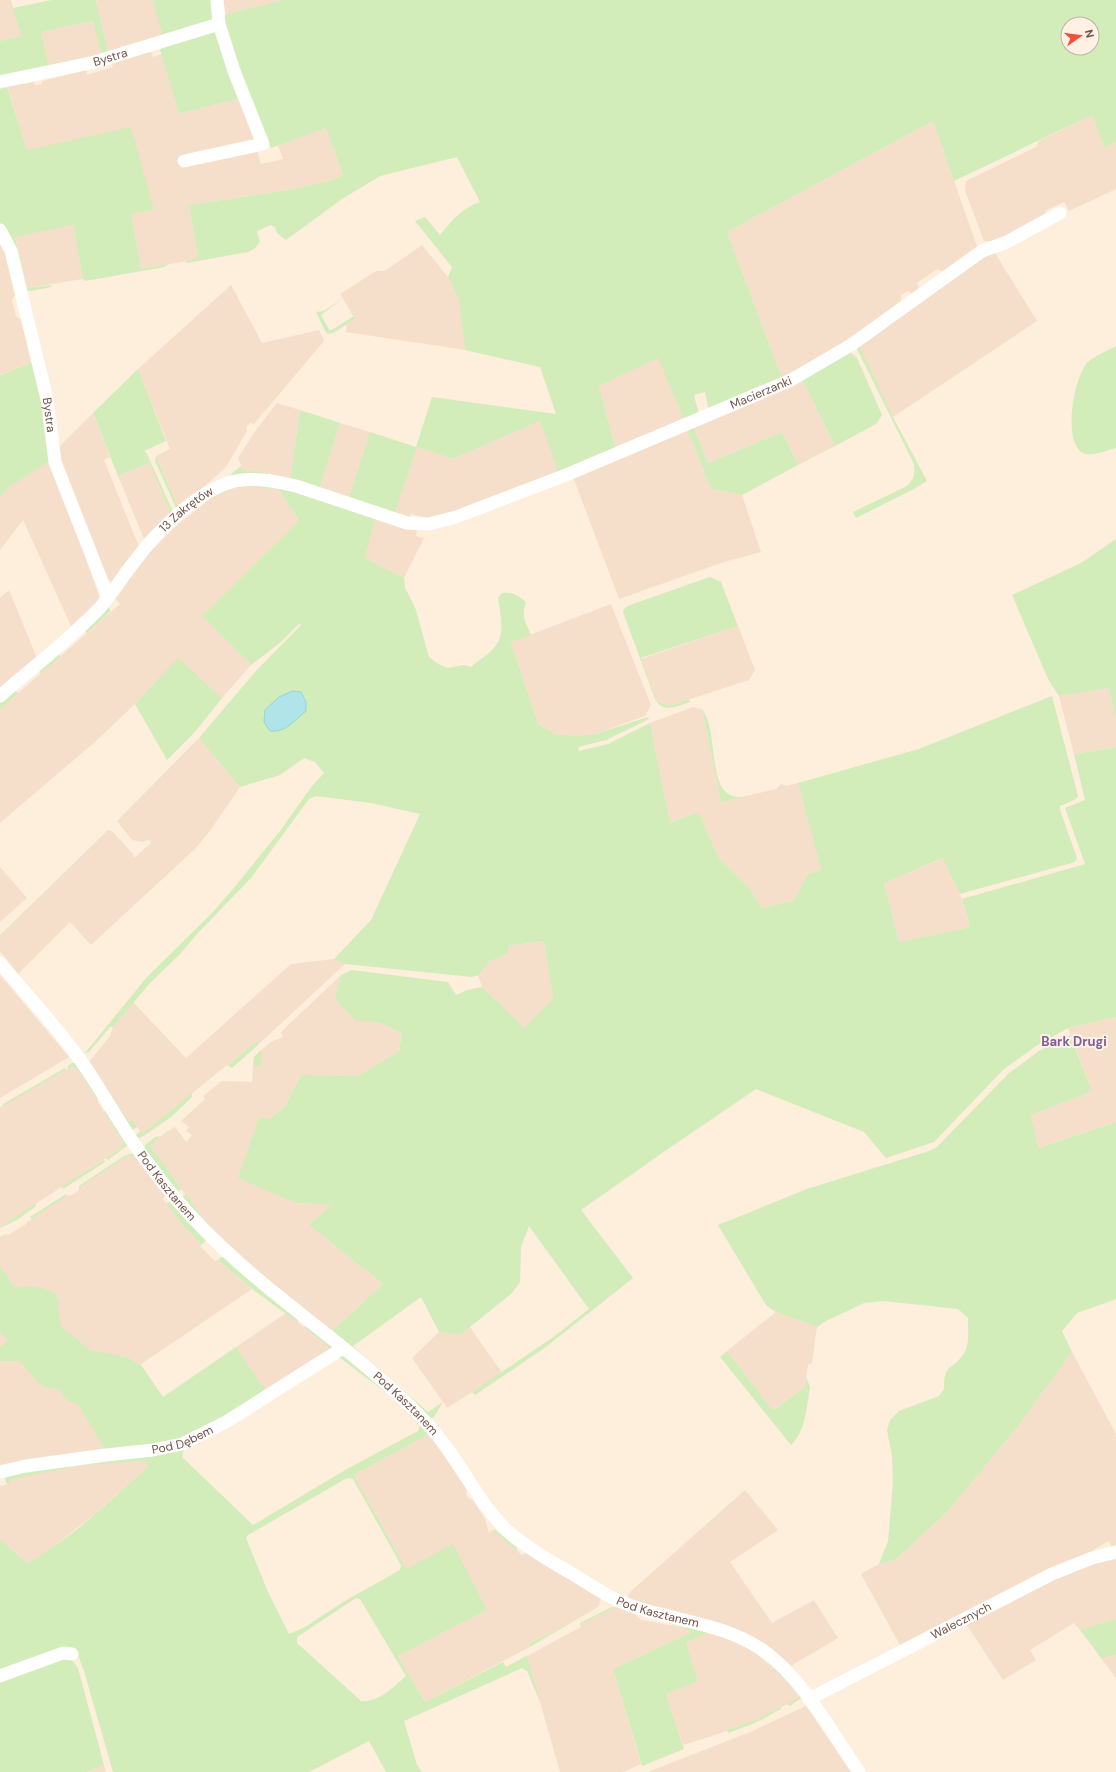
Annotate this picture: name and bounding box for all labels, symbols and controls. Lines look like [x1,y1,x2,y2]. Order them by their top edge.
north arrow [1060,16,1100,56]
text: N [1082,28,1097,39]
street label: Bystra [91,45,129,70]
street label: Macierzanki [728,372,794,413]
street label: Bystra [39,396,59,433]
street label: 13 Zakrętów [156,483,216,536]
district label: Bark Drugi [1041,1033,1107,1050]
street label: Pod Kasztanem [134,1148,200,1224]
street label: Pod Kasztanem [370,1368,442,1439]
street label: Pod Dębem [150,1422,216,1458]
street label: Pod Kasztanem [614,1593,701,1631]
street label: Walecznych [928,1599,994,1643]

